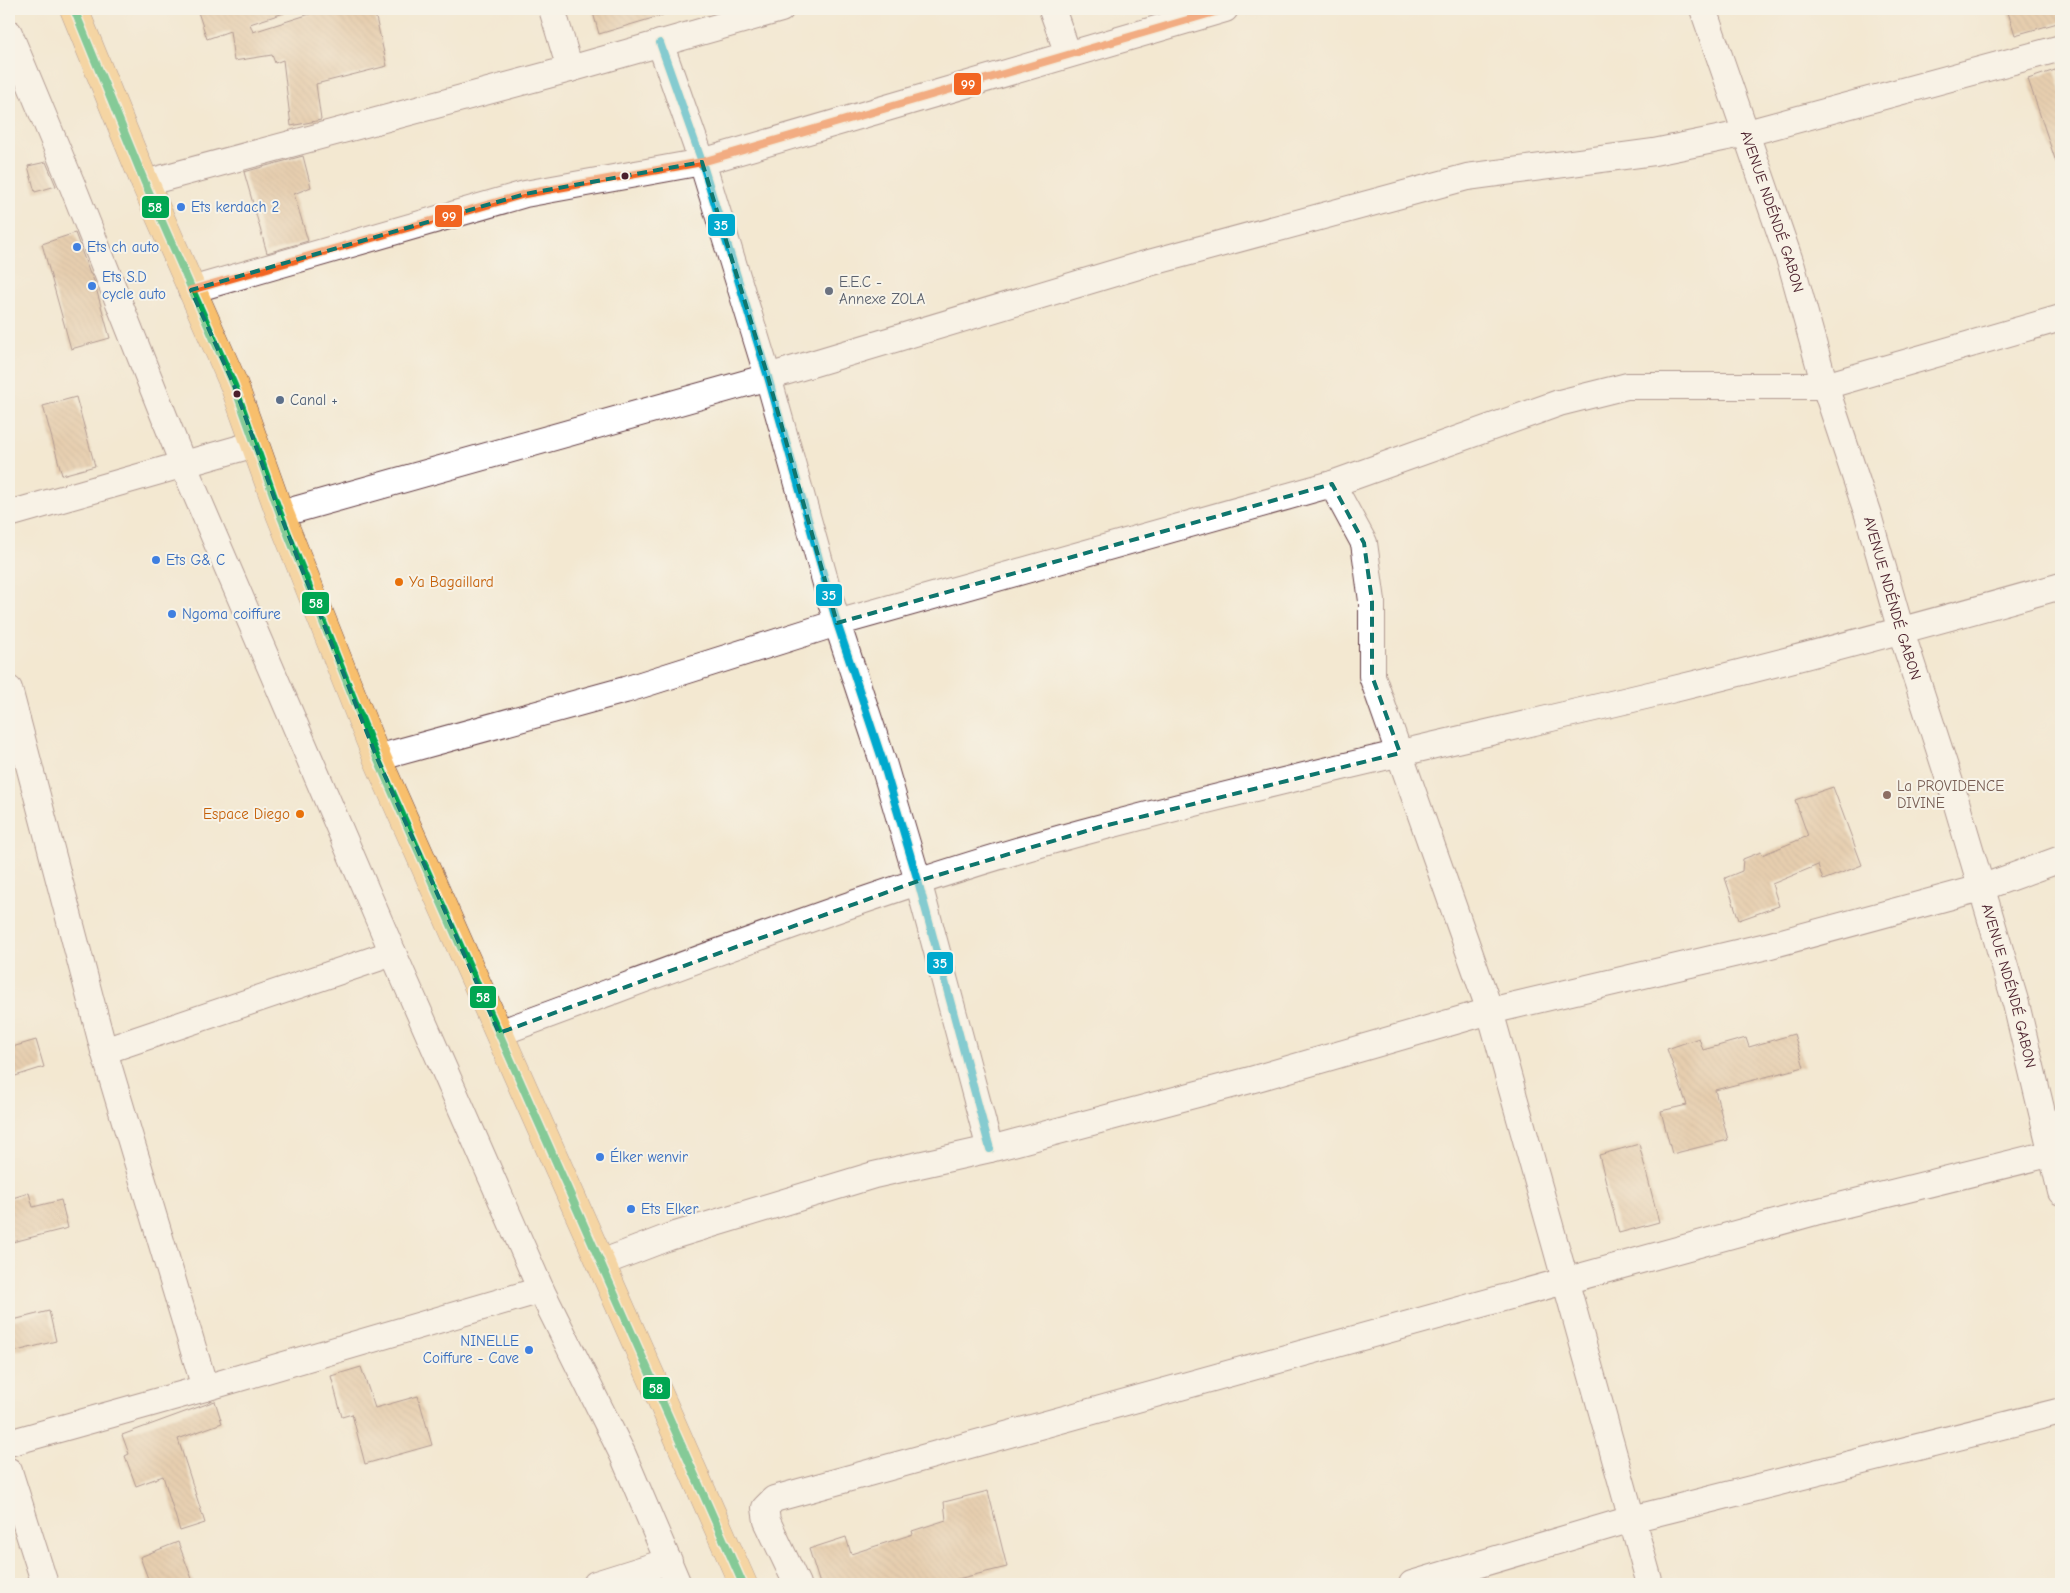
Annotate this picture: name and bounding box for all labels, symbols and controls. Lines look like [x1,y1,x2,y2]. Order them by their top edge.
line badge: 99 [953,72,982,96]
text: 99 [961,76,975,93]
street label: AVENUE NDÉNDÉ GABON [1737,128,1808,294]
unlabelled marker [620,171,630,181]
line badge: 58 [141,195,170,219]
place label: Ets kerdach 2 [191,198,279,216]
text: 58 [148,199,162,216]
marker: Ets kerdach 2 [175,201,187,213]
line badge: 99 [434,204,463,228]
text: 99 [442,208,456,225]
line badge: 35 [707,213,736,237]
text: 35 [714,217,728,234]
place label: Ets ch auto [87,238,159,256]
marker: Ets ch auto [71,241,83,253]
place label: Ets S.D cycle auto [102,268,166,303]
place label: E.E.C - Annexe ZOLA [839,273,926,308]
marker: Ets S.D cycle auto [86,280,98,292]
marker: E.E.C - Annexe ZOLA [823,285,835,297]
unlabelled marker [232,389,242,399]
place label: Canal + [290,391,338,409]
marker: Canal + [274,394,286,406]
street label: AVENUE NDÉNDÉ GABON [1860,514,1925,682]
place label: Ets G& C [166,551,225,569]
marker: Ets G& C [150,554,162,566]
place label: Ya Bagaillard [409,573,494,591]
marker: Ya Bagaillard [393,576,405,588]
line badge: 35 [815,583,843,607]
text: 35 [822,587,836,604]
line badge: 58 [301,591,330,615]
text: 58 [309,595,323,612]
place label: Ngoma coiffure [182,605,281,623]
marker: Ngoma coiffure [166,608,178,620]
place label: La PROVIDENCE DIVINE [1897,777,2004,812]
marker: La PROVIDENCE DIVINE [1881,789,1893,801]
place label: Espace Diego [203,805,290,823]
marker: Espace Diego [294,808,306,820]
street label: AVENUE NDÉNDÉ GABON [1978,902,2040,1070]
line badge: 35 [926,951,954,975]
text: 35 [933,955,947,972]
line badge: 58 [469,985,497,1009]
text: 58 [476,989,490,1006]
place label: Élker wenvir [610,1147,688,1166]
marker: Élker wenvir [594,1151,606,1163]
place label: Ets Elker [641,1200,698,1218]
marker: Ets Elker [625,1203,637,1215]
place label: NINELLE Coiffure - Cave [423,1332,519,1367]
marker: NINELLE Coiffure - Cave [523,1344,535,1356]
line badge: 58 [642,1376,671,1400]
text: 58 [649,1380,663,1397]

